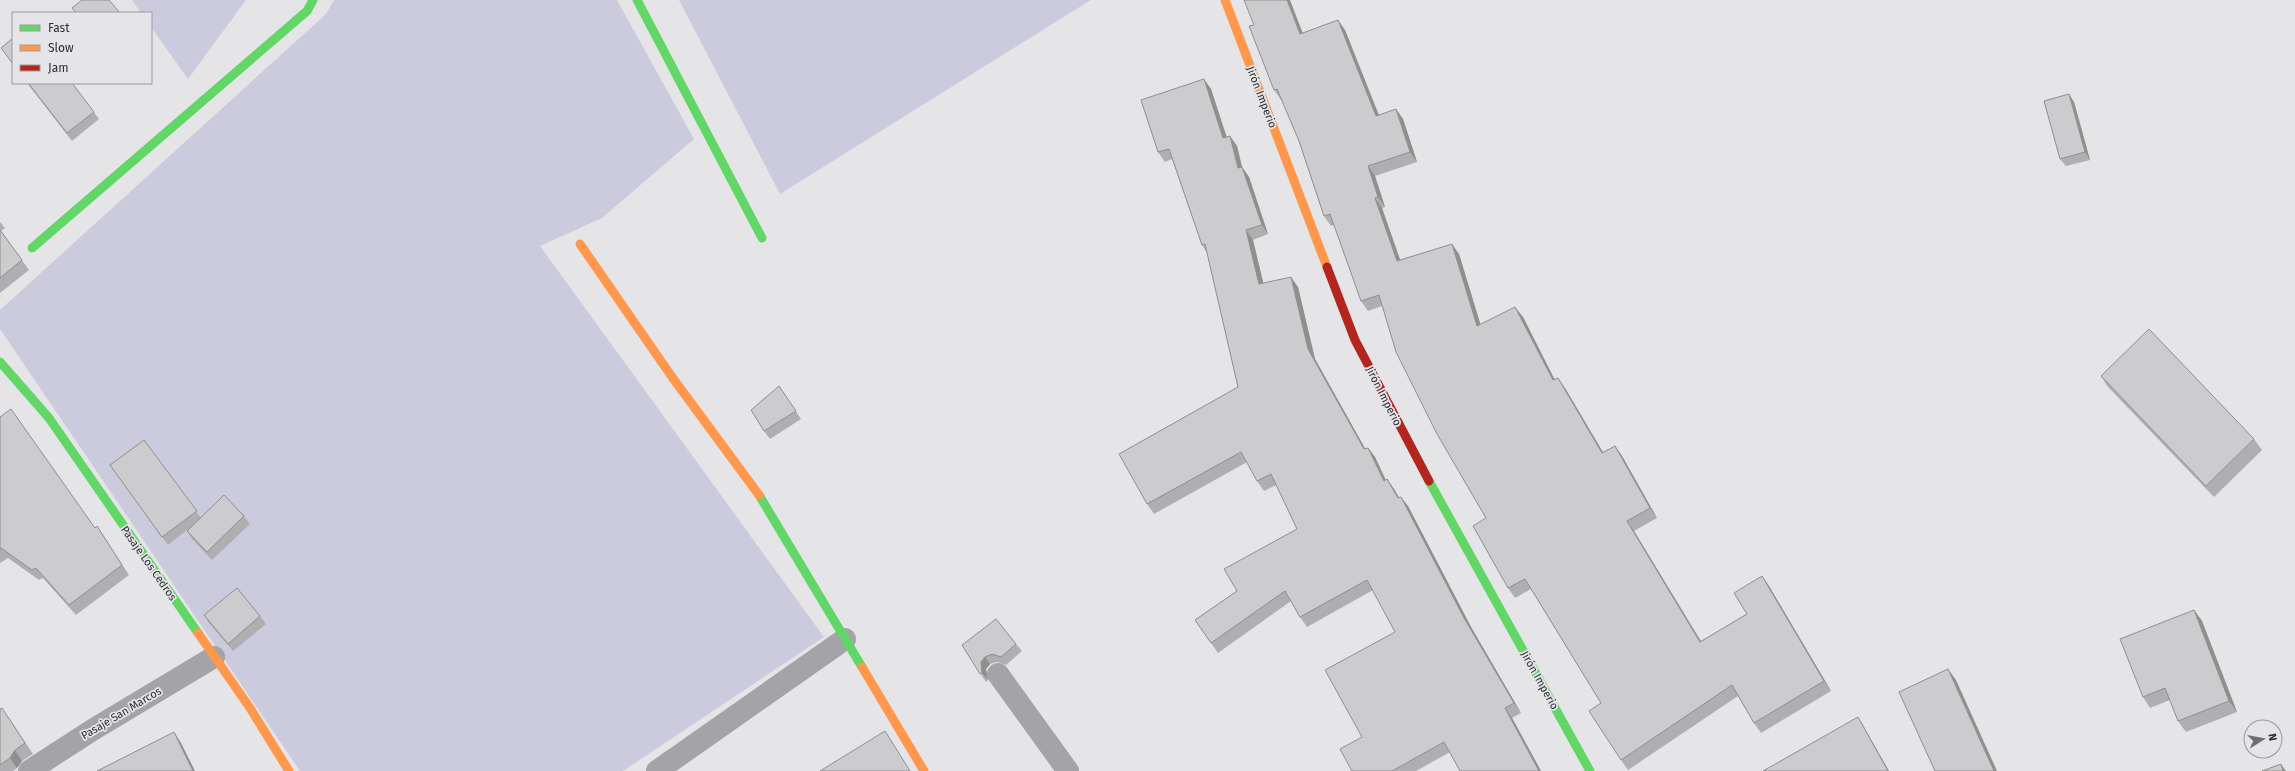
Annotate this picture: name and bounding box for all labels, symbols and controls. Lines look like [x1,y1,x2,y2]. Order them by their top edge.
legend [12,12,152,84]
text: Fast [48,21,70,35]
text: Slow [48,41,74,55]
text: Jam [48,61,68,75]
street label: Jirón Imperio [1244,64,1279,130]
street label: Jirón Imperio [1363,364,1404,428]
street label: Pasaje Los Cedros [118,523,179,603]
street label: Jirón Imperio [1518,649,1561,712]
street label: Pasaje San Marcos [79,684,164,742]
north arrow [2243,719,2283,759]
text: N [2265,732,2279,742]

